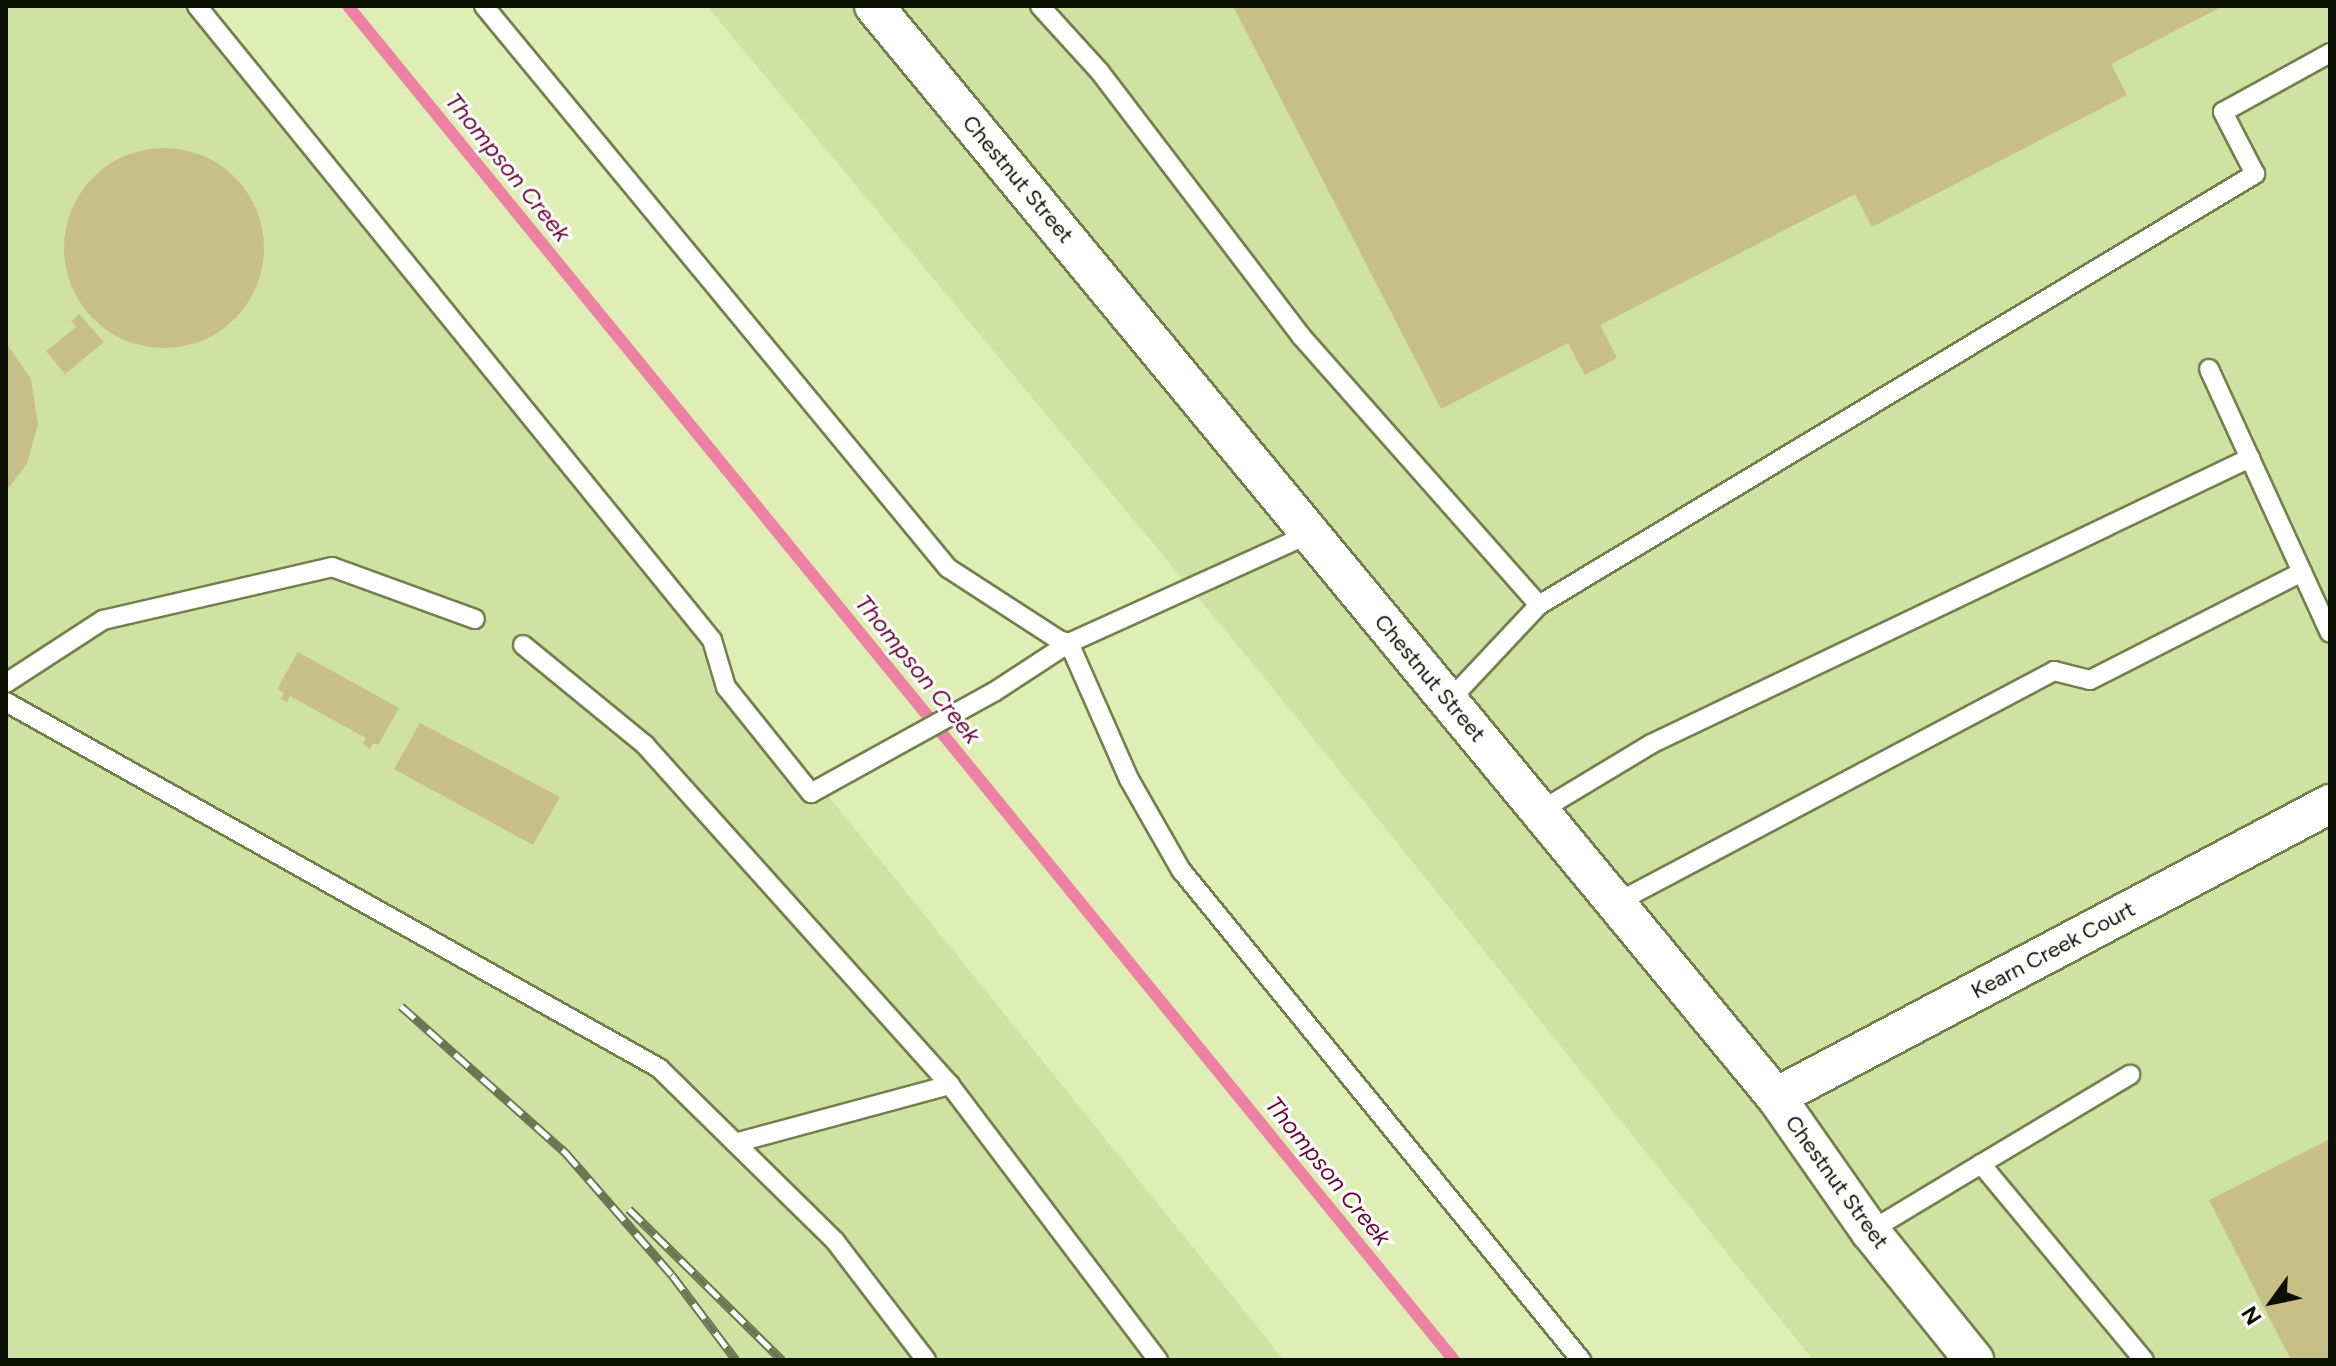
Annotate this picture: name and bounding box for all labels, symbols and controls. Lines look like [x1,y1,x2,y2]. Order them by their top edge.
water label: Thompson Creek [439,87,577,247]
street label: Chestnut Street [957,110,1079,248]
water label: Thompson Creek [849,589,987,749]
street label: Chestnut Street [1369,609,1491,747]
street label: Kearn Creek Court [1967,896,2139,1004]
water label: Thompson Creek [1259,1091,1397,1251]
street label: Chestnut Street [1780,1110,1894,1254]
north arrow [2232,1262,2312,1342]
text: N [2236,1301,2267,1330]

